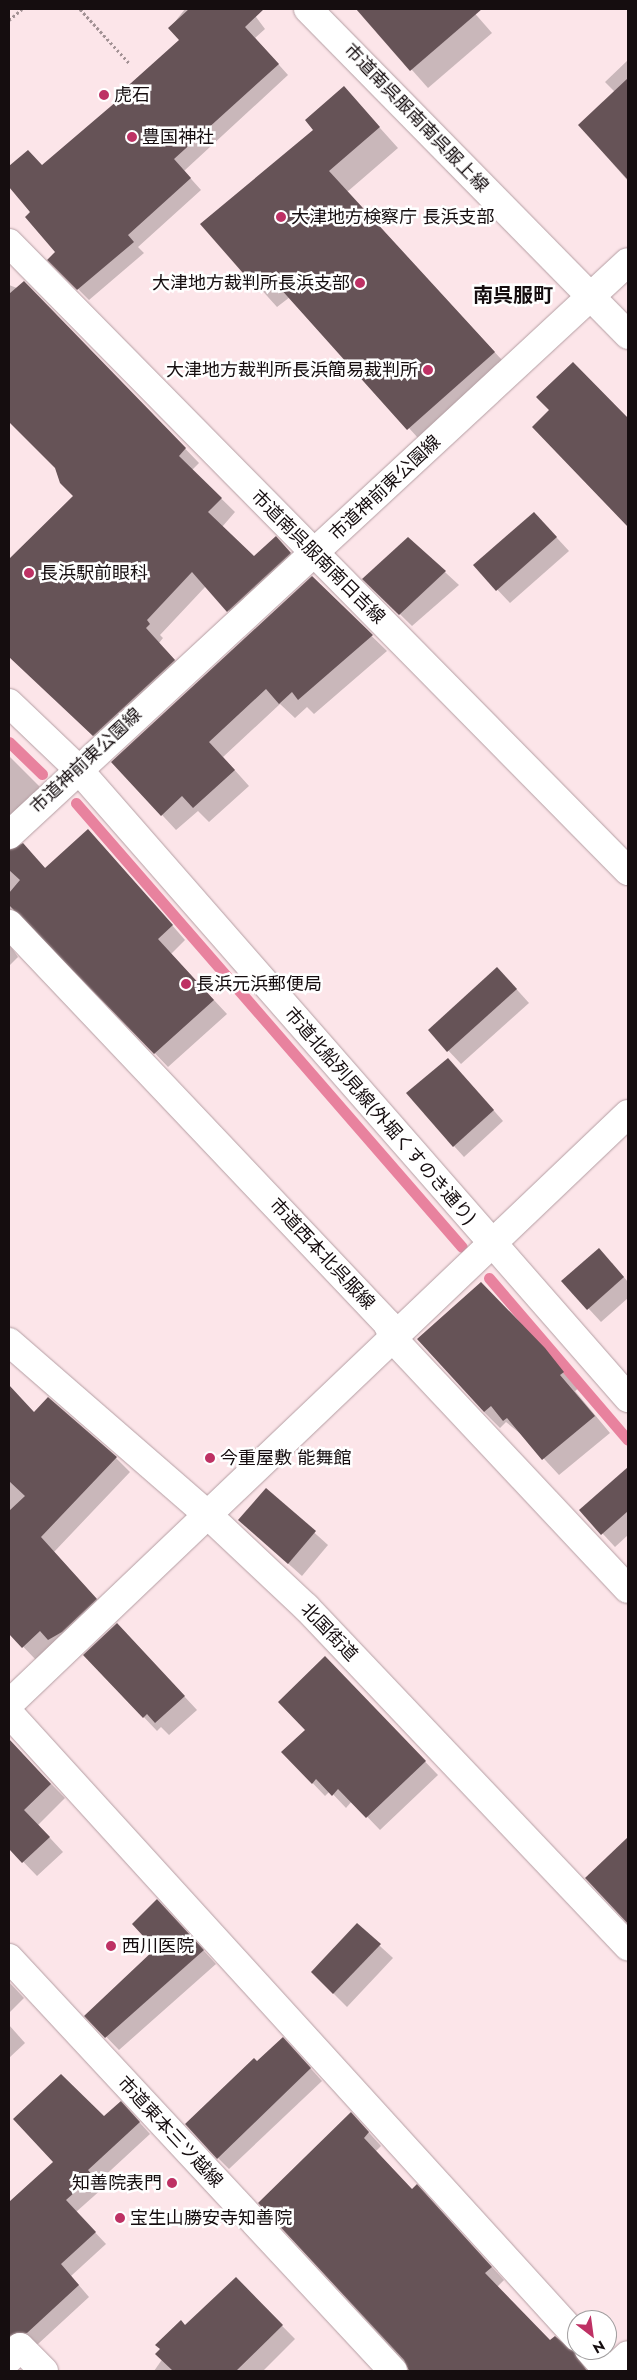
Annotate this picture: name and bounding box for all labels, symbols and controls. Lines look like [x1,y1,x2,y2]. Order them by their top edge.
street label: 市道南呉服南南呉服上線 [339,39,493,197]
place label: 虎石 [114,84,150,106]
marker: 虎石 [98,89,110,101]
place label: 豊国神社 [142,126,214,148]
marker: 豊国神社 [126,131,138,143]
place label: 大津地方検察庁 長浜支部 [291,206,494,228]
marker: 大津地方検察庁 長浜支部 [275,211,287,223]
place label: 大津地方裁判所長浜支部 [152,272,350,294]
marker: 大津地方裁判所長浜支部 [354,277,366,289]
district label: 南呉服町 [473,283,553,307]
place label: 大津地方裁判所長浜簡易裁判所 [166,359,418,381]
marker: 大津地方裁判所長浜簡易裁判所 [422,364,434,376]
street label: 市道神前東公園線 [325,431,445,545]
street label: 市道南呉服南南日吉線 [247,486,389,628]
place label: 長浜駅前眼科 [40,562,148,584]
marker: 長浜駅前眼科 [22,566,36,580]
street label: 市道神前東公園線 [26,704,146,818]
place label: 長浜元浜郵便局 [196,973,322,995]
marker: 長浜元浜郵便局 [180,978,192,990]
street label: 市道北船列見線(外堀くすのき通り) [280,1003,480,1229]
street label: 市道西本北呉服線 [265,1194,379,1314]
place label: 今重屋敷 能舞館 [220,1447,351,1469]
marker: 今重屋敷 能舞館 [204,1452,216,1464]
street label: 北国街道 [296,1599,362,1665]
place label: 西川医院 [122,1935,194,1957]
marker: 西川医院 [104,1939,118,1953]
street label: 市道東本三ツ越線 [113,2072,227,2192]
place label: 知善院表門 [72,2172,162,2194]
marker: 知善院表門 [166,2177,178,2189]
place label: 宝生山勝安寺知善院 [130,2207,292,2229]
marker: 宝生山勝安寺知善院 [114,2212,126,2224]
north arrow [567,2310,617,2360]
text: N [589,2336,609,2359]

